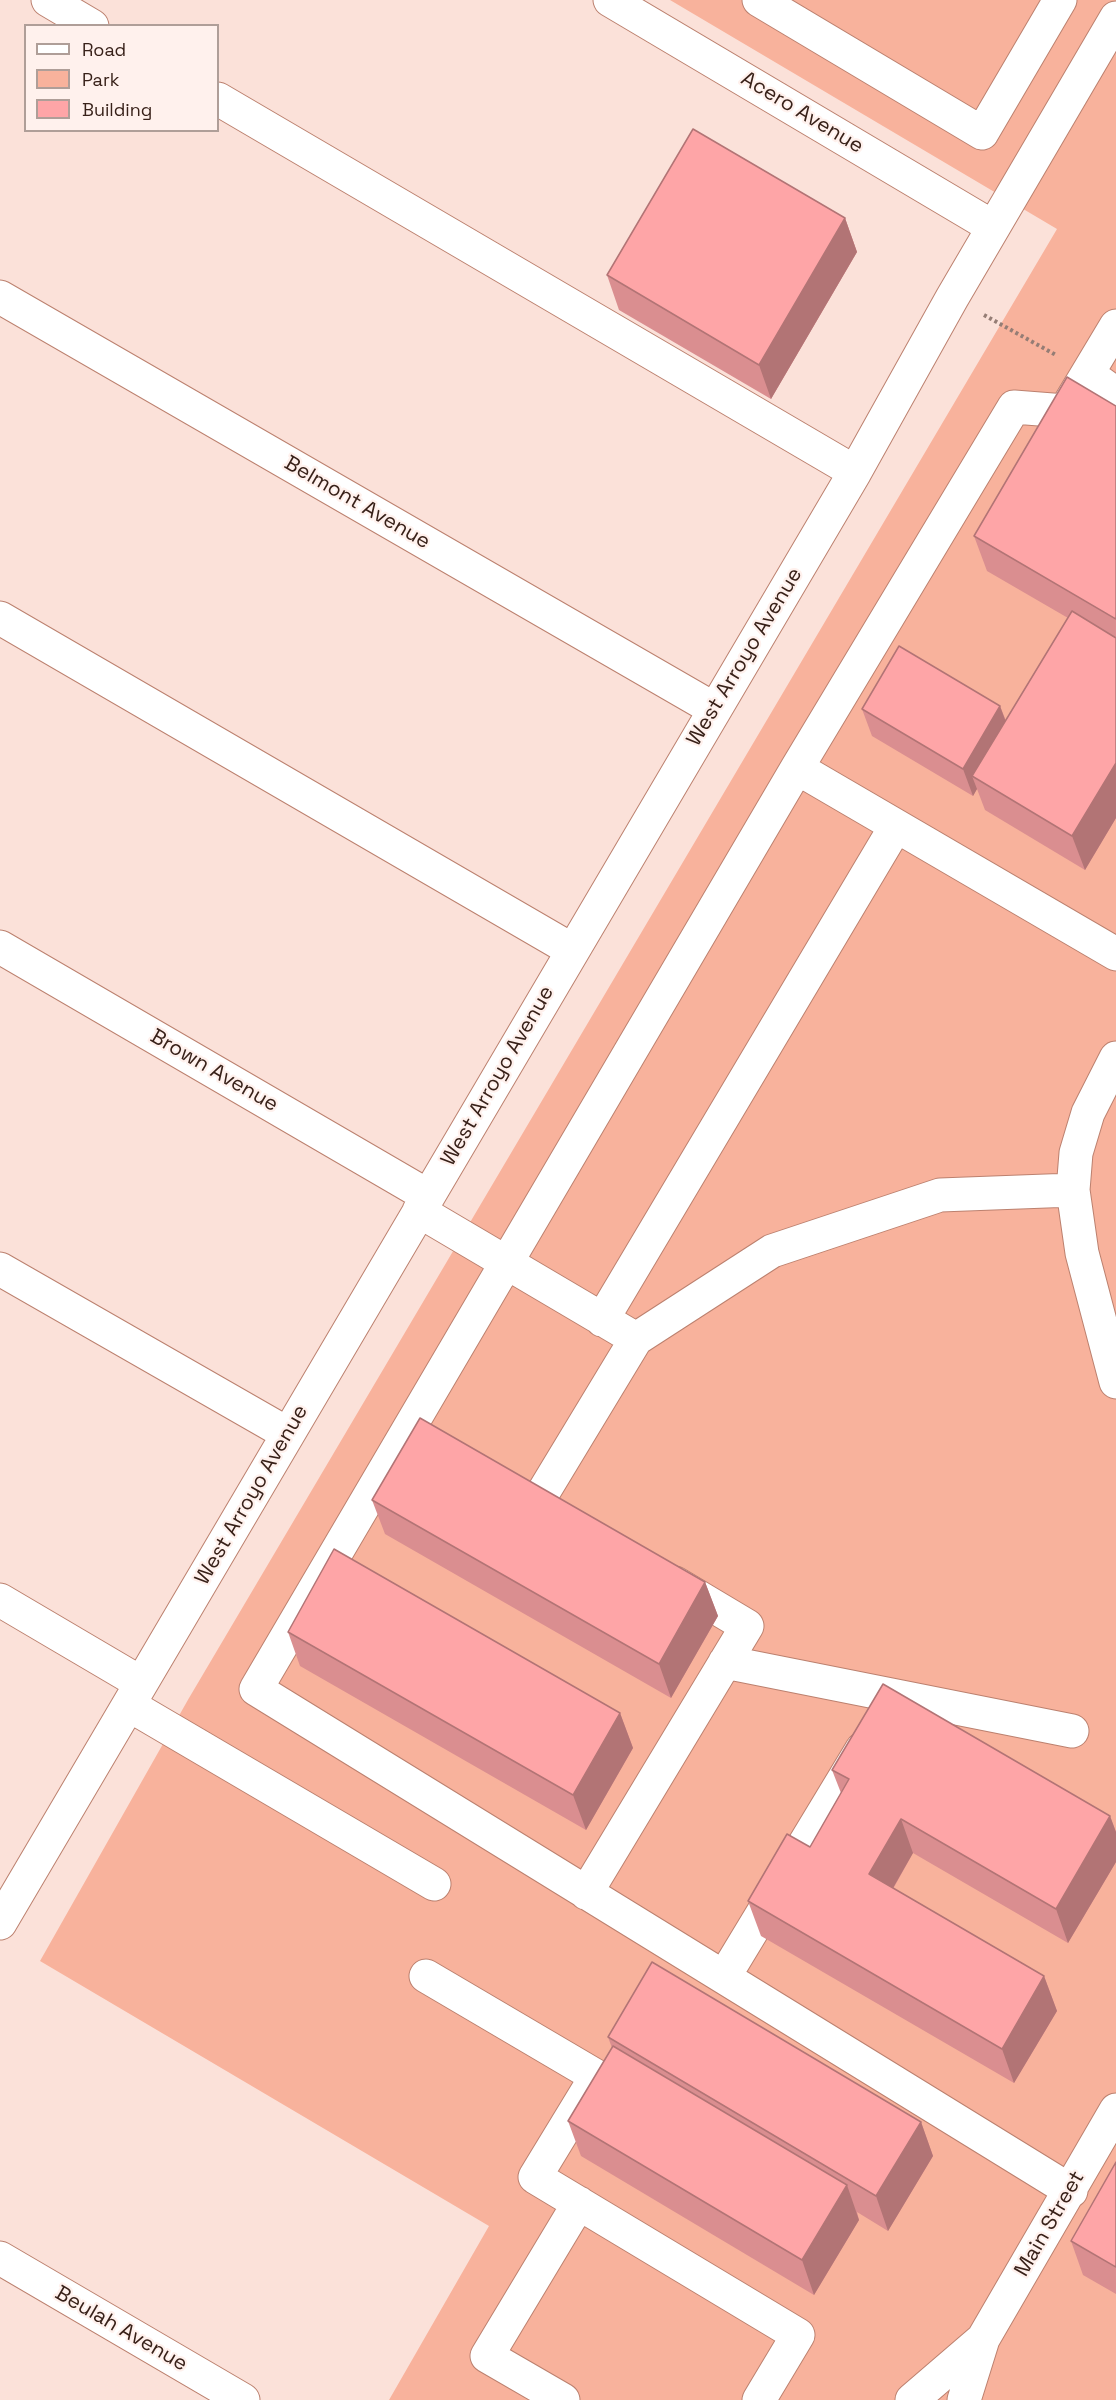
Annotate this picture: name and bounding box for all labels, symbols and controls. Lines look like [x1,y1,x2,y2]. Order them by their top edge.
legend [24,24,219,132]
text: Road [82,38,126,61]
street label: Acero Avenue [736,67,868,159]
text: Park [82,68,119,91]
text: Building [82,98,152,121]
street label: Belmont Avenue [280,451,434,555]
street label: West Arroyo Avenue [682,563,808,751]
street label: West Arroyo Avenue [436,982,560,1170]
street label: Brown Avenue [146,1024,282,1118]
street label: West Arroyo Avenue [190,1401,314,1589]
street label: Main Street [1010,2167,1090,2281]
street label: Beulah Avenue [50,2281,192,2377]

